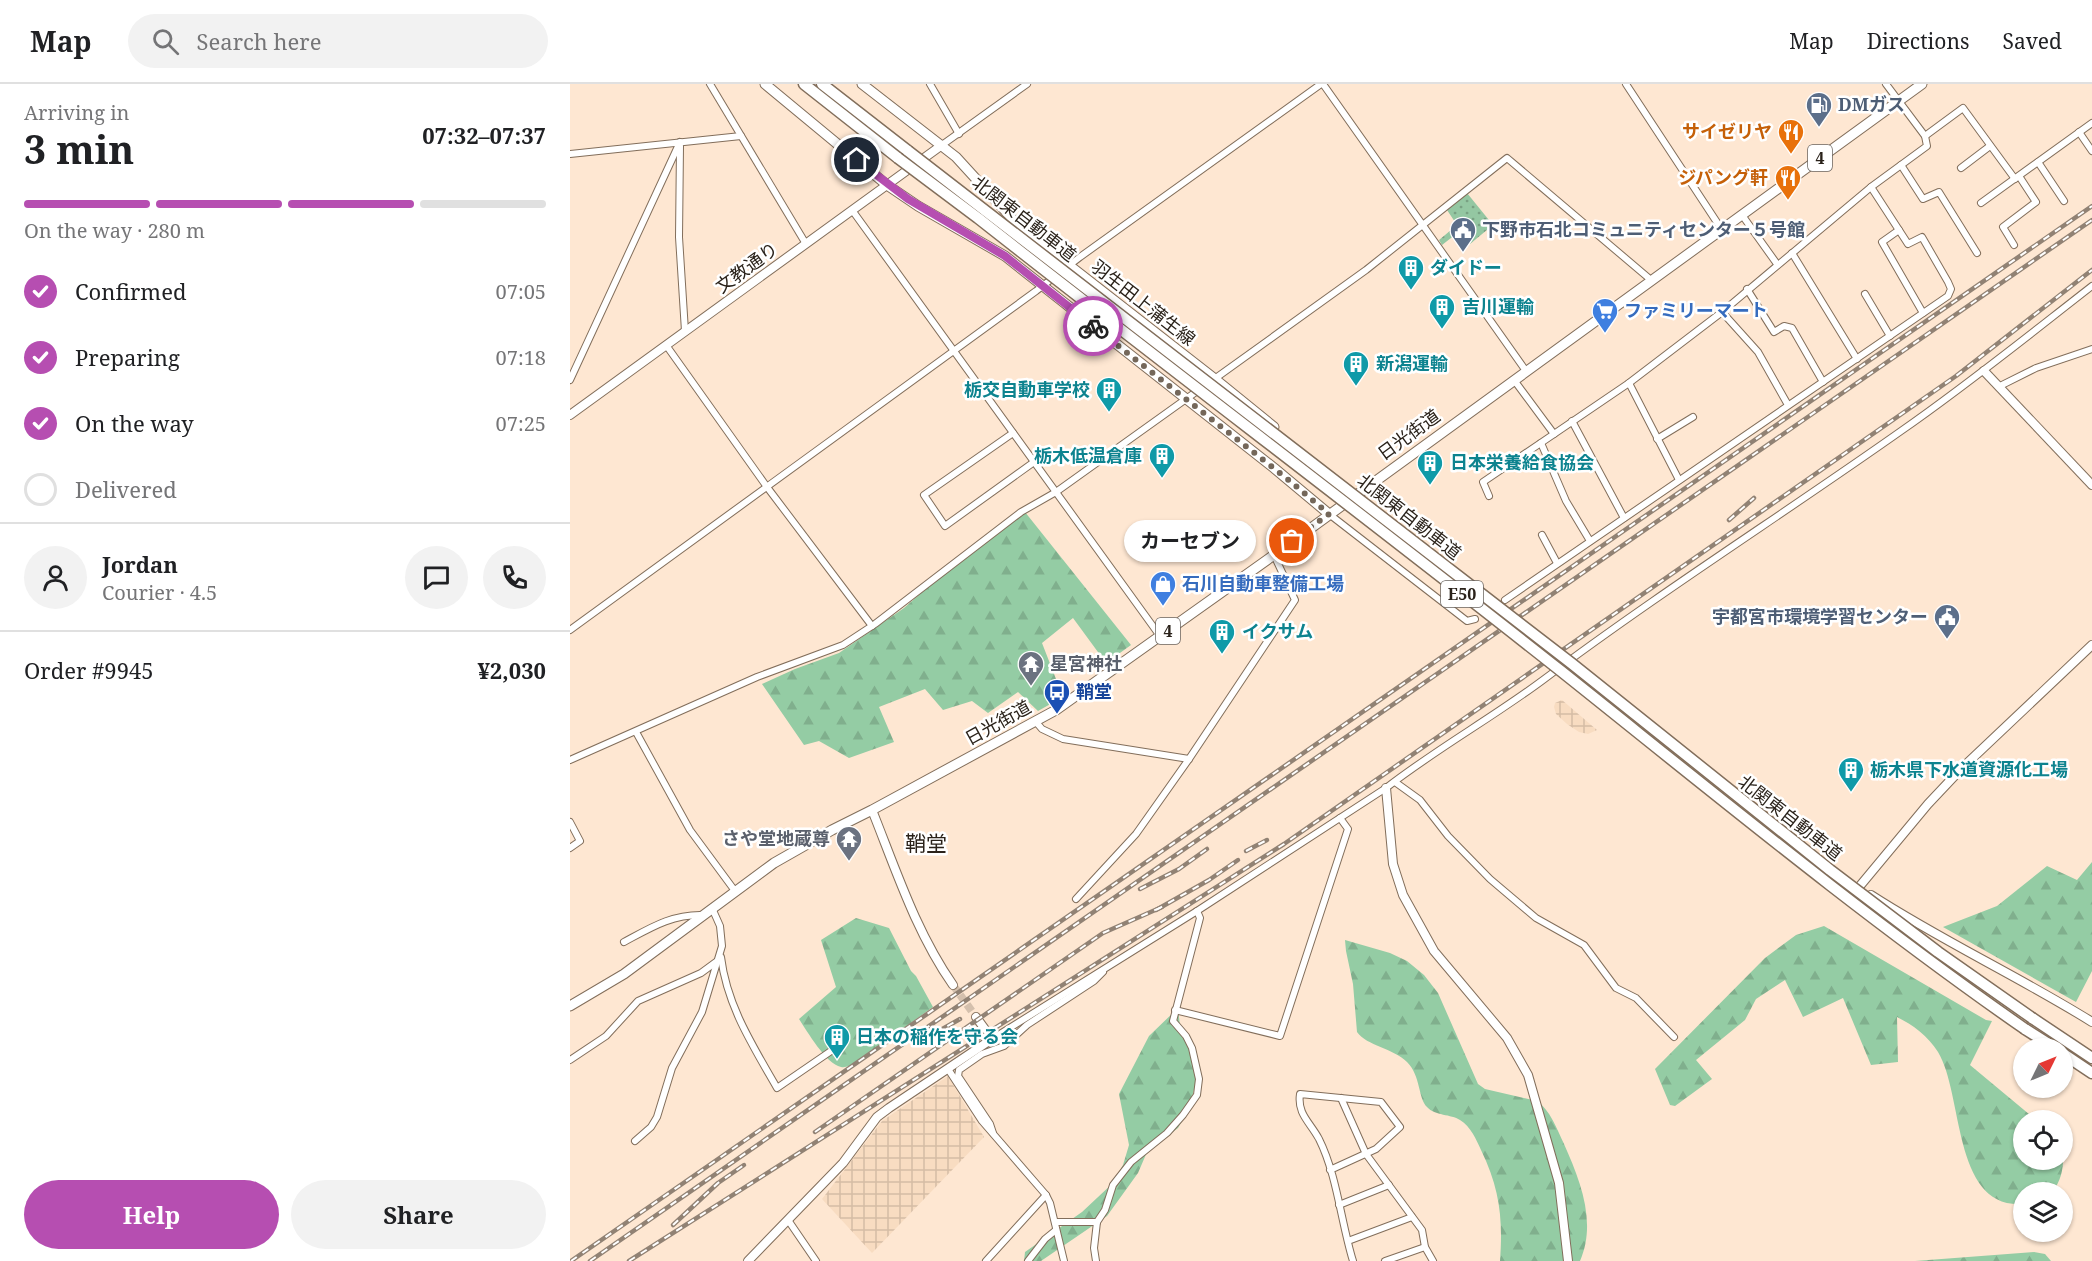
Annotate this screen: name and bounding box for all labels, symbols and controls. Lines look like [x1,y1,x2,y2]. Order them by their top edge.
search box [128,14,548,68]
text: Map [30,22,92,60]
icon: search [149,25,182,58]
text: Search here [197,26,321,56]
text: Map [1789,27,1834,55]
text: Directions [1867,27,1969,55]
text: Saved [2002,27,2062,55]
fuel station icon: DMガス [1804,90,1834,128]
place label: DMガス [1838,92,1905,116]
text: Arriving in [24,99,129,126]
restaurant icon: サイゼリヤ [1776,117,1806,155]
place label: サイゼリヤ [1682,119,1772,143]
text: 07:32–07:37 [422,120,546,150]
text: 3 min [24,122,134,175]
pin [831,134,882,185]
icon: home [840,143,873,176]
road number: 4 [1808,145,1832,171]
restaurant icon: ジパング軒 [1773,163,1803,201]
place label: ジパング軒 [1678,165,1768,189]
street label: 北関東自動車道 [968,170,1082,266]
public building icon: 下野市石北コミュニティセンター５号館 [1448,215,1478,253]
text: On the way · 280 m [24,217,205,244]
place label: 下野市石北コミュニティセンター５号館 [1482,217,1805,241]
street label: 文教通り [710,236,783,298]
building icon: ダイドー [1396,253,1426,291]
street label: 羽生田上蒲生線 [1087,254,1201,350]
place label: ダイドー [1430,255,1502,279]
icon: check [24,275,57,308]
text: Confirmed [75,276,186,306]
text: 07:05 [496,278,546,305]
building icon: 吉川運輸 [1427,292,1457,330]
place label: 吉川運輸 [1462,294,1534,318]
courier [1063,296,1123,356]
supermarket icon: ファミリーマート [1590,296,1620,334]
place label: ファミリーマート [1624,298,1768,322]
icon: bike [1077,310,1110,343]
icon: check [24,341,57,374]
text: Preparing [75,342,180,372]
text: 07:18 [496,344,546,371]
building icon: 新潟運輸 [1341,349,1371,387]
place label: 新潟運輸 [1376,351,1448,375]
building icon: 栃交自動車学校 [1094,375,1124,413]
place label: 栃交自動車学校 [964,377,1090,401]
street label: 日光街道 [1372,403,1445,465]
icon: check [24,407,57,440]
text: On the way [75,408,194,438]
text: 07:25 [496,410,546,437]
building icon: 栃木低温倉庫 [1147,441,1177,479]
place label: 栃木低温倉庫 [1034,443,1142,467]
building icon: 日本栄養給食協会 [1415,448,1445,486]
place label: 日本栄養給食協会 [1450,450,1594,474]
street label: 北関東自動車道 [1353,468,1467,564]
text: Delivered [75,474,177,504]
pin [1266,515,1317,566]
callout: カーセブン [1124,520,1256,562]
icon: bag [1275,524,1308,557]
text: カーセブン [1140,527,1240,554]
button: person [24,546,87,609]
button: chat [405,546,468,609]
button: phone [483,546,546,609]
text: Jordan [102,549,178,579]
shop icon: 石川自動車整備工場 [1148,569,1178,607]
place label: 石川自動車整備工場 [1182,571,1344,595]
text: Courier · 4.5 [102,579,217,606]
road number: E50 [1441,581,1483,607]
public building icon: 宇都宮市環境学習センター [1932,602,1962,640]
place label: 宇都宮市環境学習センター [1712,604,1928,628]
building icon: イクサム [1207,617,1237,655]
road number: 4 [1156,618,1180,644]
place label: イクサム [1242,619,1313,643]
temple icon: 星宮神社 [1016,649,1046,687]
place label: 星宮神社 [1050,651,1122,675]
text: Order #9945 [24,655,154,685]
text: ¥2,030 [477,655,546,685]
bus stop icon: 鞘堂 [1042,677,1072,715]
place label: 鞘堂 [1076,679,1112,703]
street label: 日光街道 [960,694,1035,750]
building icon: 栃木県下水道資源化工場 [1836,755,1866,793]
place label: 栃木県下水道資源化工場 [1870,757,2068,781]
street label: 北関東自動車道 [1734,769,1848,865]
temple icon: さや堂地蔵尊 [834,824,864,862]
place label: さや堂地蔵尊 [722,826,830,850]
district label: 鞘堂 [905,829,947,857]
building icon: 日本の稲作を守る会 [822,1022,852,1060]
place label: 日本の稲作を守る会 [856,1024,1018,1048]
north arrow [2013,1038,2073,1098]
map controls [2013,1038,2073,1242]
button: locate [2013,1110,2073,1170]
button: Help [24,1180,279,1249]
button: Share [291,1180,546,1249]
button: layers [2013,1182,2073,1242]

